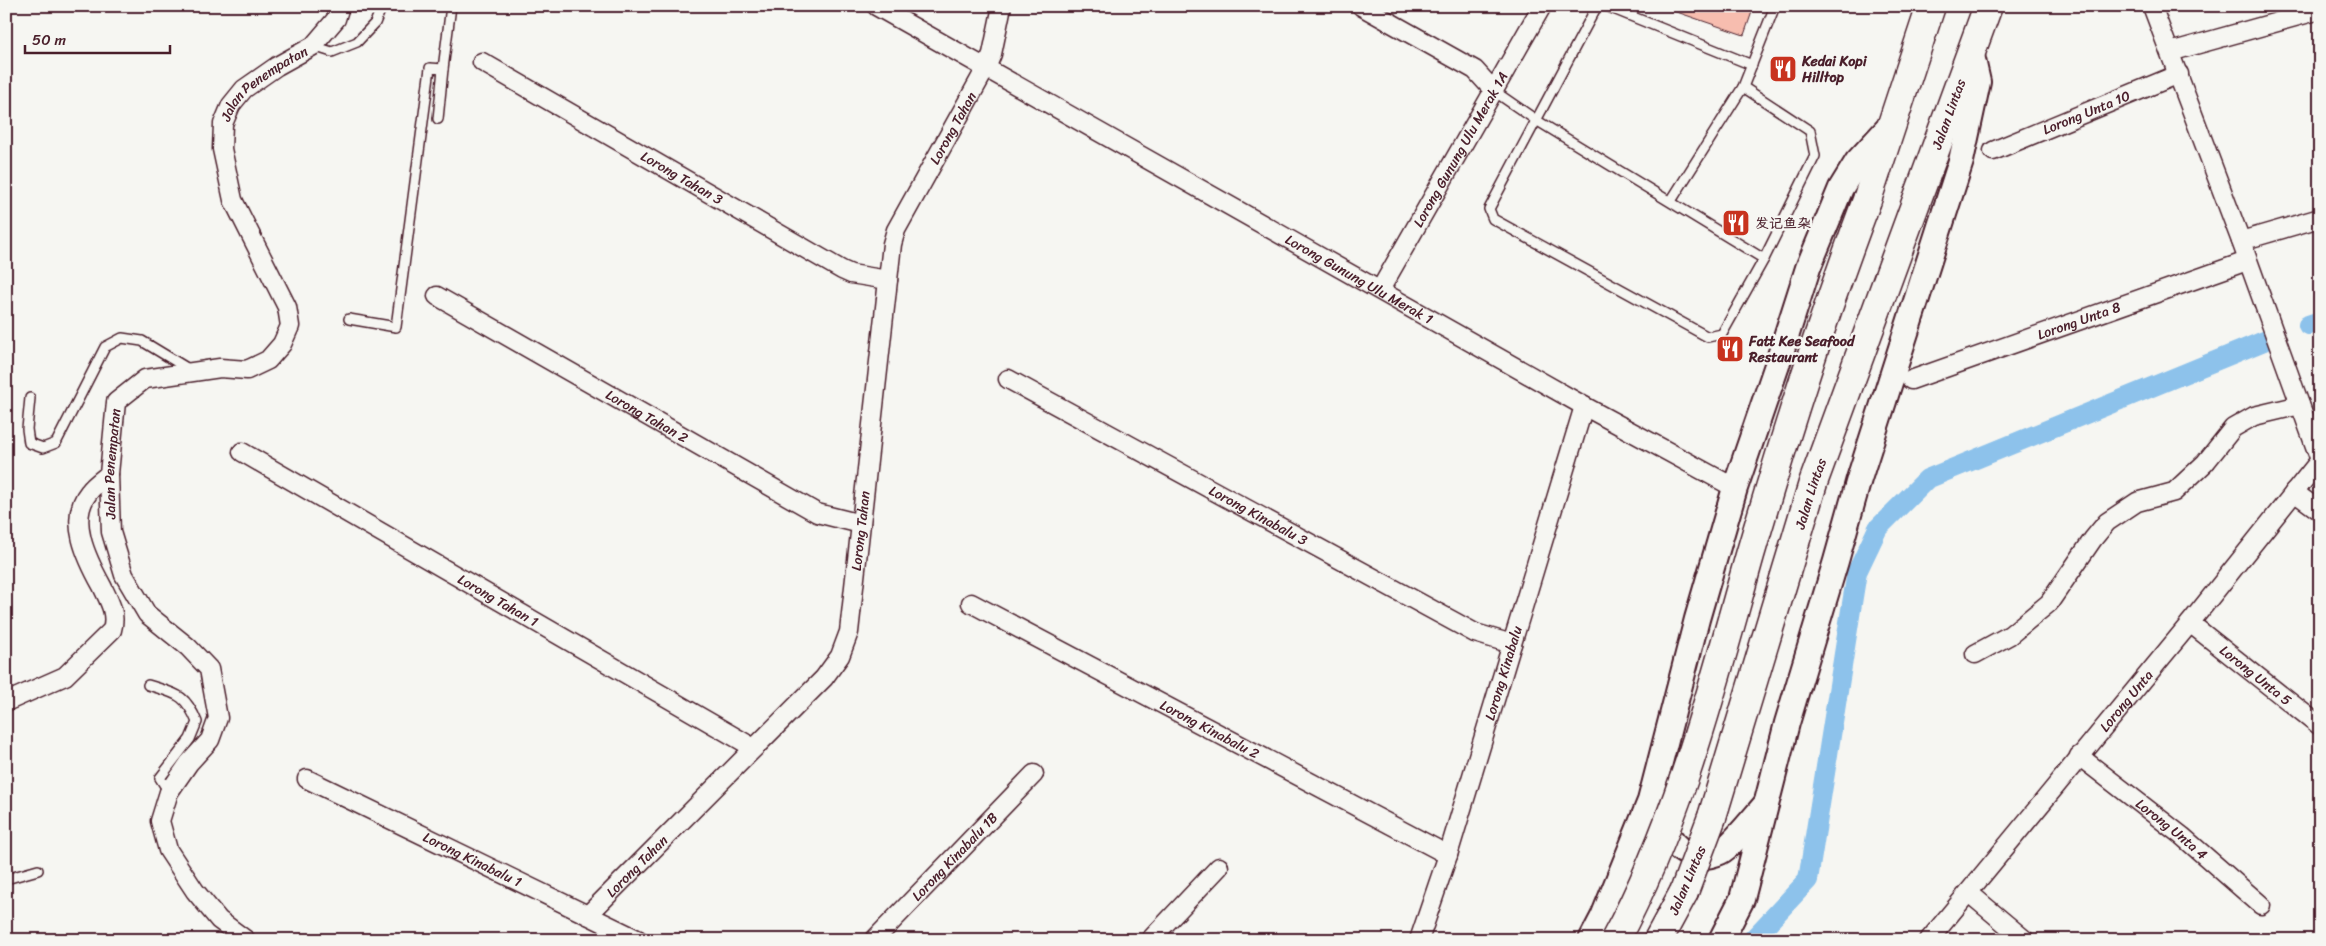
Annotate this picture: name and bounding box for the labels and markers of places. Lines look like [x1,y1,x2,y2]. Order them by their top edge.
place label: Kedai Kopi Hilltop [1801,49,1868,90]
restaurant icon: Kedai Kopi Hilltop [1768,54,1798,84]
restaurant icon: 发记鱼杂 [1721,208,1751,238]
place label: 发记鱼杂 [1755,211,1811,236]
place label: Fatt Kee Seafood Restaurant [1748,329,1856,370]
restaurant icon: Fatt Kee Seafood Restaurant [1715,334,1745,364]

